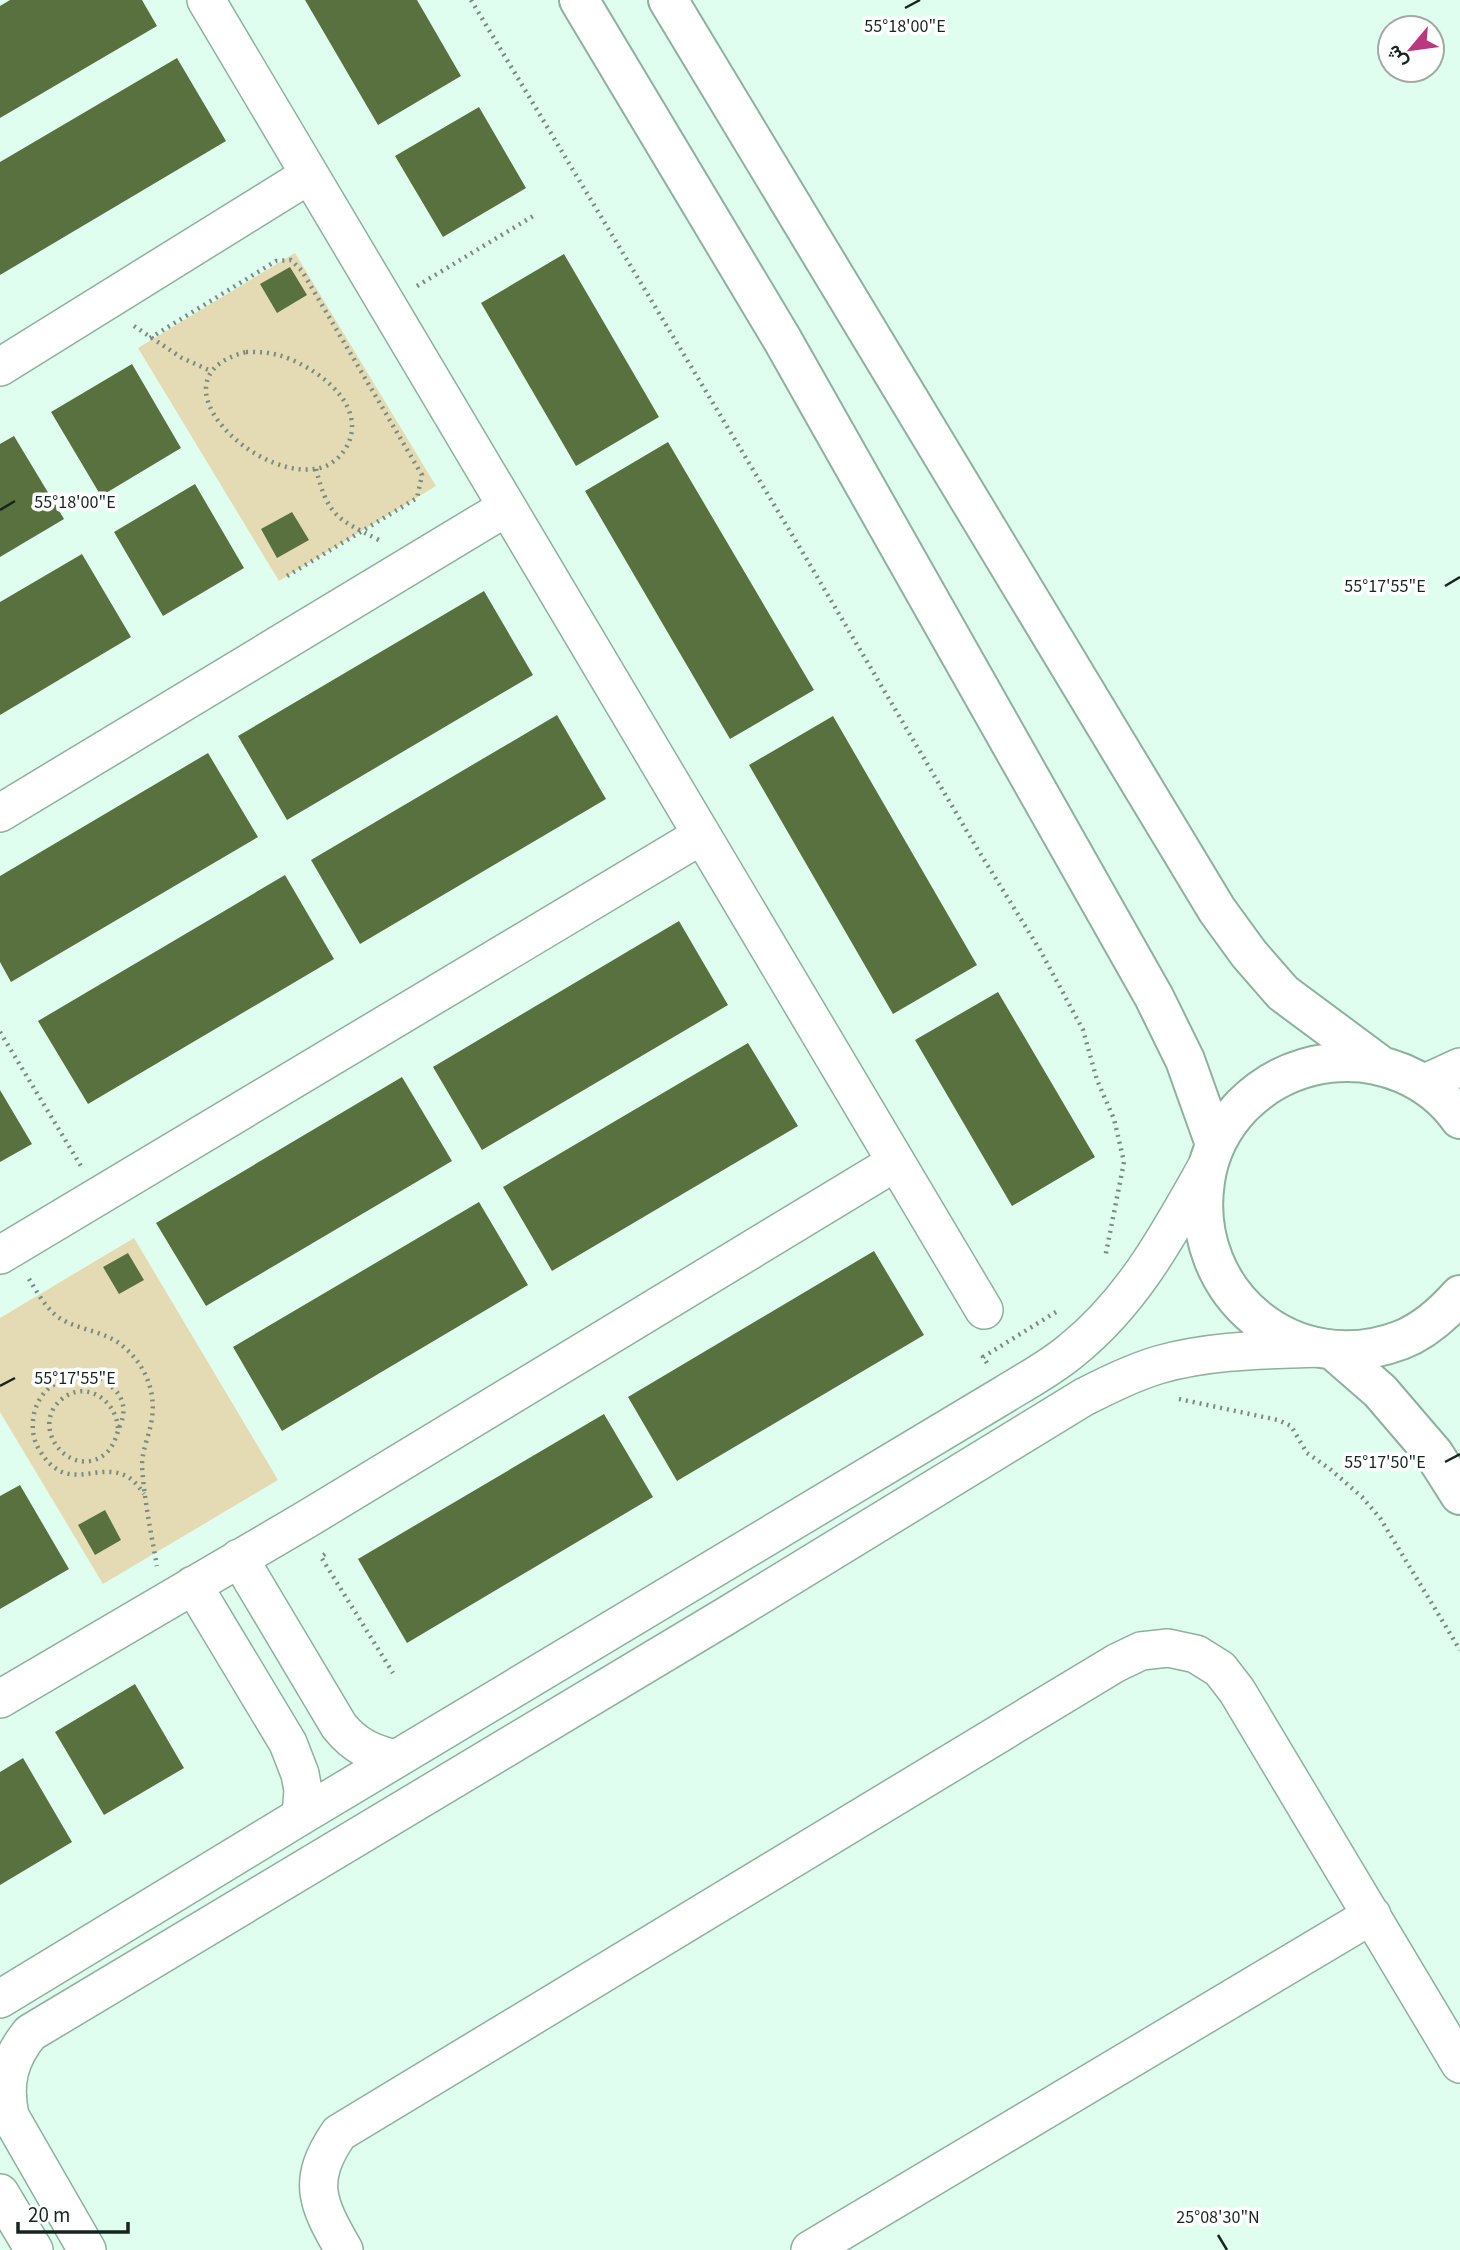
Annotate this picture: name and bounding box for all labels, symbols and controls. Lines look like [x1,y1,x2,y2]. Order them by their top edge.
text: 55°18'00"E [864,14,946,39]
north arrow [1376,14,1446,84]
text: ش [1380,40,1415,73]
text: 55°18'00"E [34,490,116,515]
text: 55°17'55"E [1344,574,1426,599]
text: 55°17'55"E [34,1366,116,1391]
text: 55°17'50"E [1344,1450,1426,1475]
scale bar [18,2190,128,2234]
text: 20 m [28,2200,70,2230]
text: 25°08'30"N [1176,2205,1260,2230]

